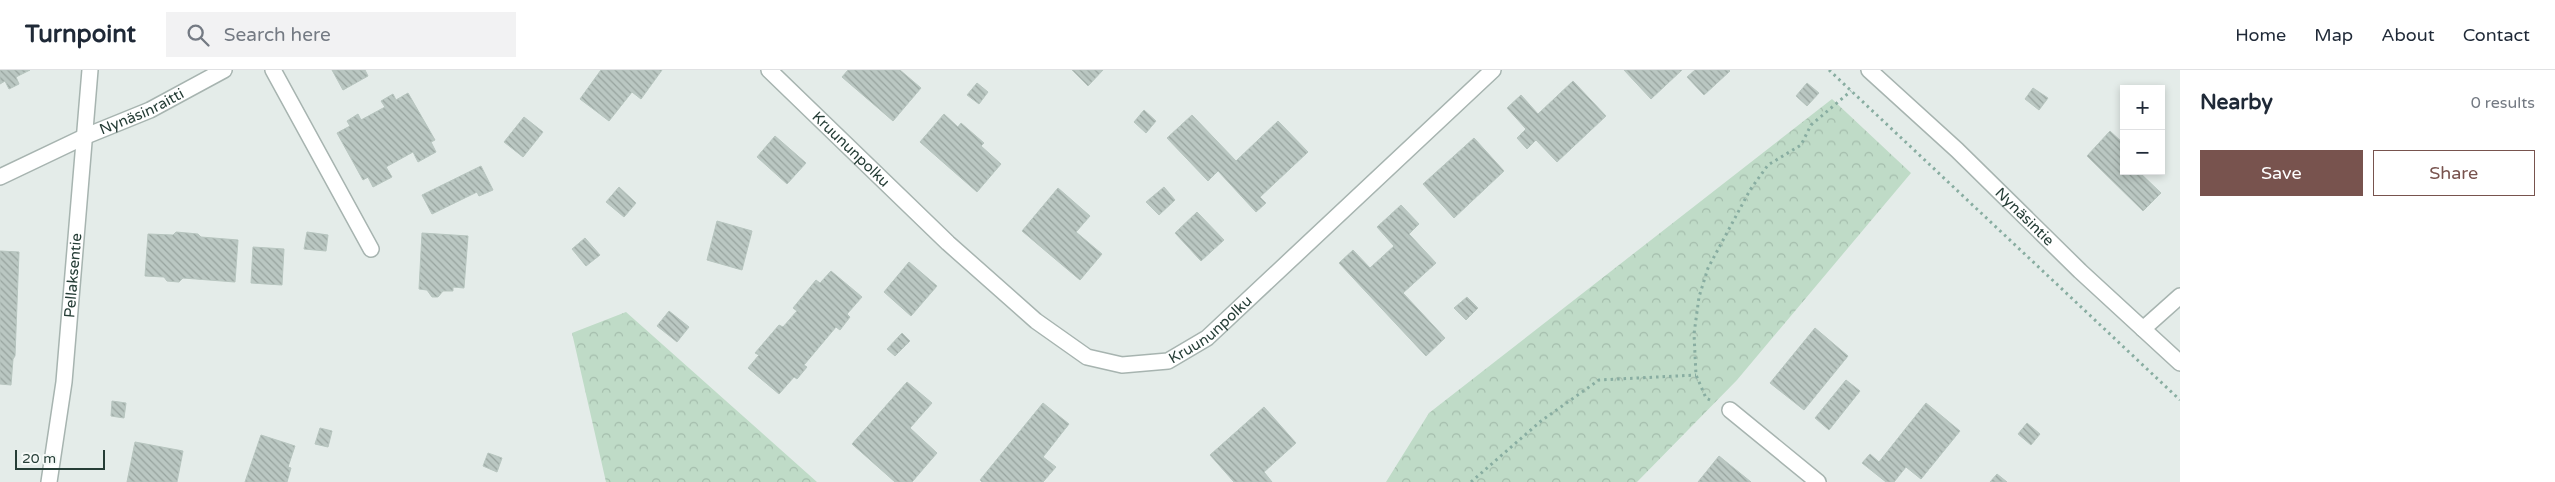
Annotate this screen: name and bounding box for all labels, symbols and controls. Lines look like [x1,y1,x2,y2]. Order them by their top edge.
search box [166,12,516,57]
text: Turnpoint [25,20,136,49]
icon: search [184,21,212,49]
text: Search here [224,24,331,46]
text: Home [2235,24,2286,46]
text: Map [2314,24,2353,46]
text: About [2381,24,2435,46]
text: Contact [2463,24,2530,46]
street label: Nynäsinraitti [97,84,187,139]
map controls [2120,85,2165,175]
button: + [2120,85,2165,130]
text: Nearby [2200,90,2273,115]
text: 0 results [2471,93,2535,113]
street label: Kruununpolku [808,108,894,191]
button: − [2120,130,2165,175]
button: Save [2200,150,2363,196]
button: Share [2373,150,2535,196]
street label: Nynäsintie [1992,184,2058,250]
street label: Pellaksentie [60,232,85,319]
street label: Kruununpolku [1165,292,1256,368]
scale bar [15,447,105,470]
text: 20 m [22,450,56,467]

